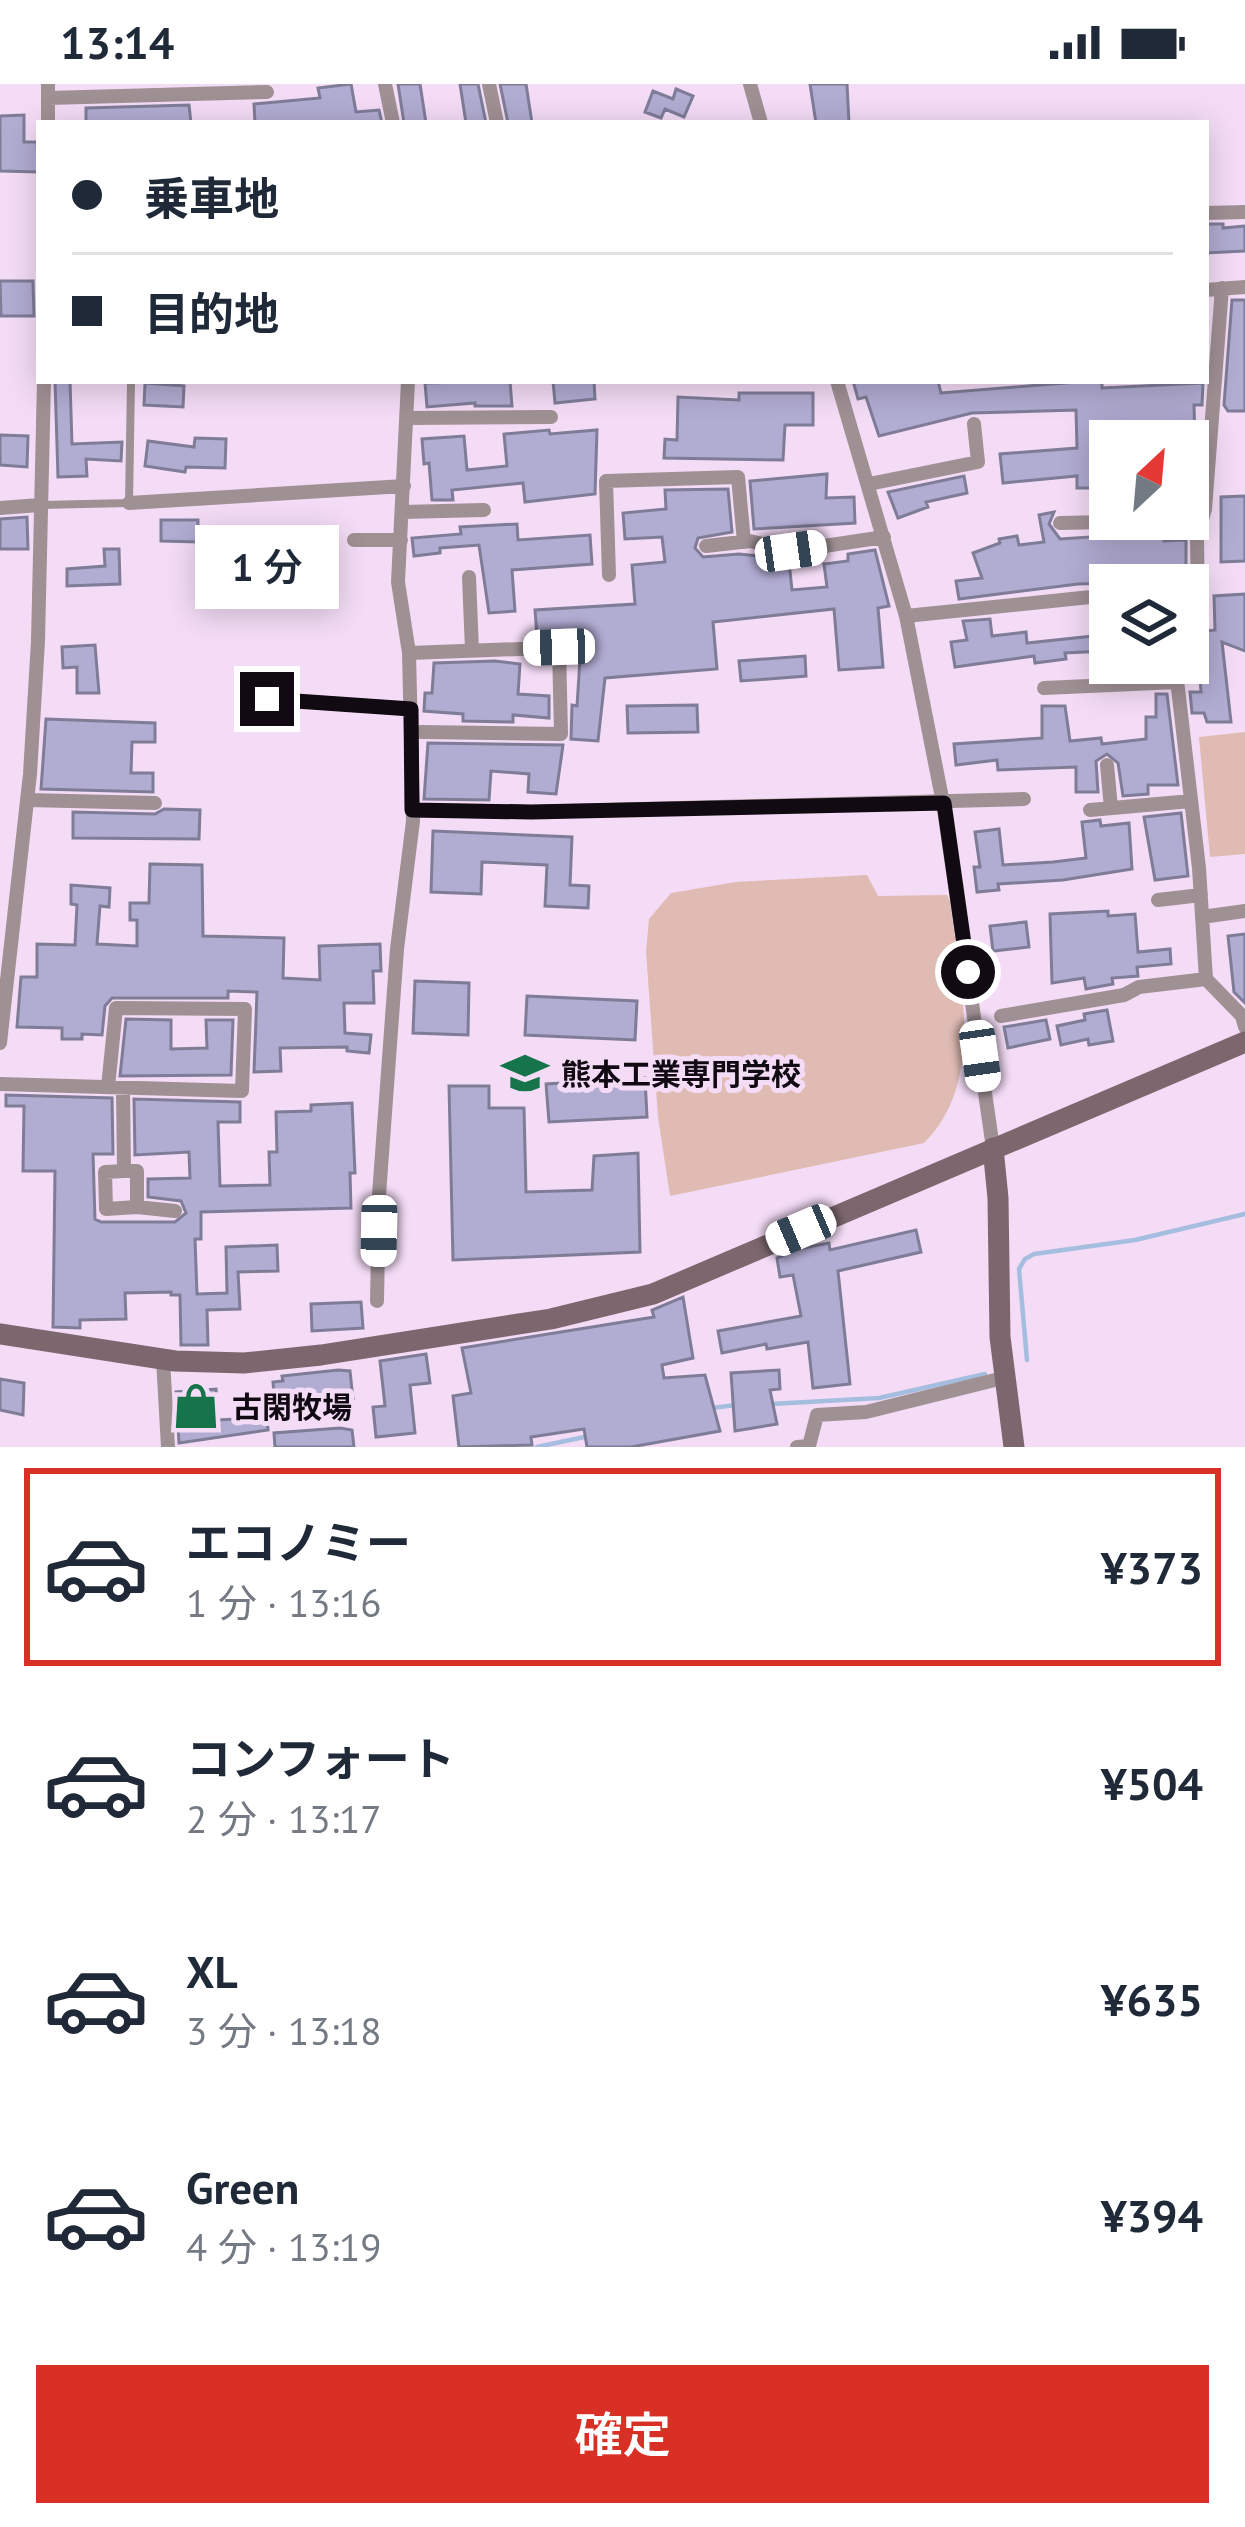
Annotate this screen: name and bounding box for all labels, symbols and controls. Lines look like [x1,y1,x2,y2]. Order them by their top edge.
text: 13:14 [60,13,174,71]
text: 乗車地 [144,169,279,227]
text: 目的地 [144,284,279,342]
north arrow [1089,420,1209,540]
map controls [1089,420,1209,684]
callout: 1 分 [195,525,339,609]
car [753,528,829,574]
text: 1 分 [232,541,302,592]
button: layers [1089,564,1209,684]
car [522,628,596,666]
route end [240,672,294,726]
route start [941,945,995,999]
car [957,1018,1003,1094]
school or university icon: 熊本工業専門学校 [500,1048,550,1098]
place label: 熊本工業専門学校 [561,1054,801,1093]
car [360,1195,398,1267]
car [761,1199,841,1261]
shop icon: 古閑牧場 [171,1381,221,1431]
place label: 古閑牧場 [232,1387,352,1426]
icon: car [42,1513,150,1621]
text: エコノミー [186,1513,411,1571]
text: ¥373 [1101,1538,1203,1596]
text: 1 分 · 13:16 [186,1577,381,1628]
icon: car [42,1729,150,1837]
text: コンフォート [186,1729,455,1787]
text: ¥504 [1101,1754,1203,1812]
text: 2 分 · 13:17 [186,1793,381,1844]
text: XL [186,1942,238,2000]
icon: car [42,1945,150,2053]
text: ¥635 [1101,1970,1203,2028]
text: 3 分 · 13:18 [186,2005,381,2056]
text: Green [186,2158,299,2216]
icon: car [42,2161,150,2269]
text: ¥394 [1101,2186,1203,2244]
text: 4 分 · 13:19 [186,2221,381,2272]
button: 確定 [36,2365,1209,2503]

